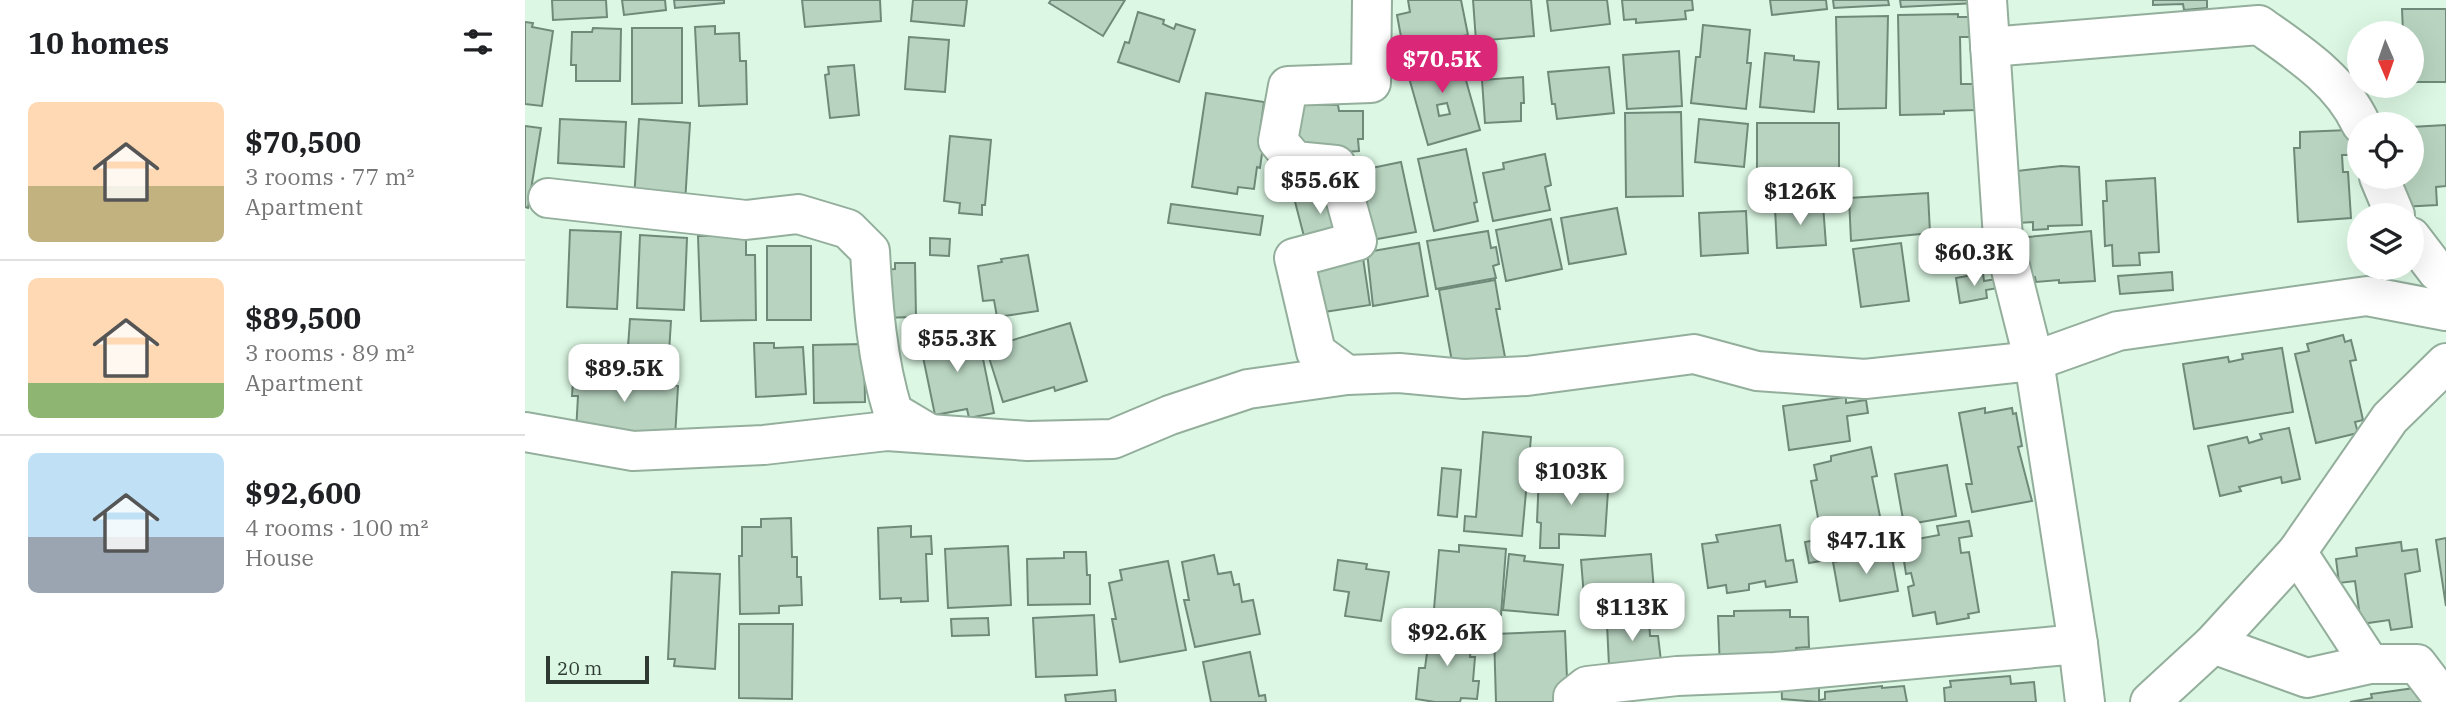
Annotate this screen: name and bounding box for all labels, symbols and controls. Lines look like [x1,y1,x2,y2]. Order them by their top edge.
north arrow [2347,21,2424,98]
map controls [2347,21,2424,280]
text: 10 homes [28,23,169,62]
icon: filters [459,23,497,61]
pin: $70.5K [1385,36,1499,95]
text: $70.5K [1402,43,1482,73]
button: locate [2347,112,2424,189]
text: $70,500 [245,122,361,161]
icon: home [84,130,168,214]
pin: $55.6K [1263,156,1377,216]
text: 3 rooms · 77 m² [245,161,415,191]
text: $55.6K [1280,164,1360,194]
pin: $126K [1751,168,1849,227]
text: $126K [1764,175,1836,205]
text: Apartment [245,191,363,221]
button: layers [2347,203,2424,280]
pin: $60.3K [1917,229,2031,288]
text: $60.3K [1934,236,2014,266]
text: $89,500 [245,298,361,337]
icon: home [84,306,168,390]
pin: $55.3K [900,314,1014,374]
text: $55.3K [917,322,997,352]
text: 3 rooms · 89 m² [245,337,415,367]
pin: $89.5K [567,344,681,404]
text: $89.5K [584,352,664,382]
text: Apartment [245,367,363,397]
pin: $103K [1522,448,1620,507]
text: $103K [1535,455,1607,485]
text: $92,600 [245,473,361,512]
icon: home [84,481,168,565]
text: 4 rooms · 100 m² [245,512,428,542]
pin: $47.1K [1809,516,1923,576]
text: $47.1K [1826,524,1906,554]
text: House [245,542,314,572]
pin: $113K [1583,584,1681,643]
text: $113K [1596,591,1668,621]
pin: $92.6K [1390,608,1504,668]
text: $92.6K [1407,616,1487,646]
scale bar [546,653,649,685]
text: 20 m [557,656,602,680]

